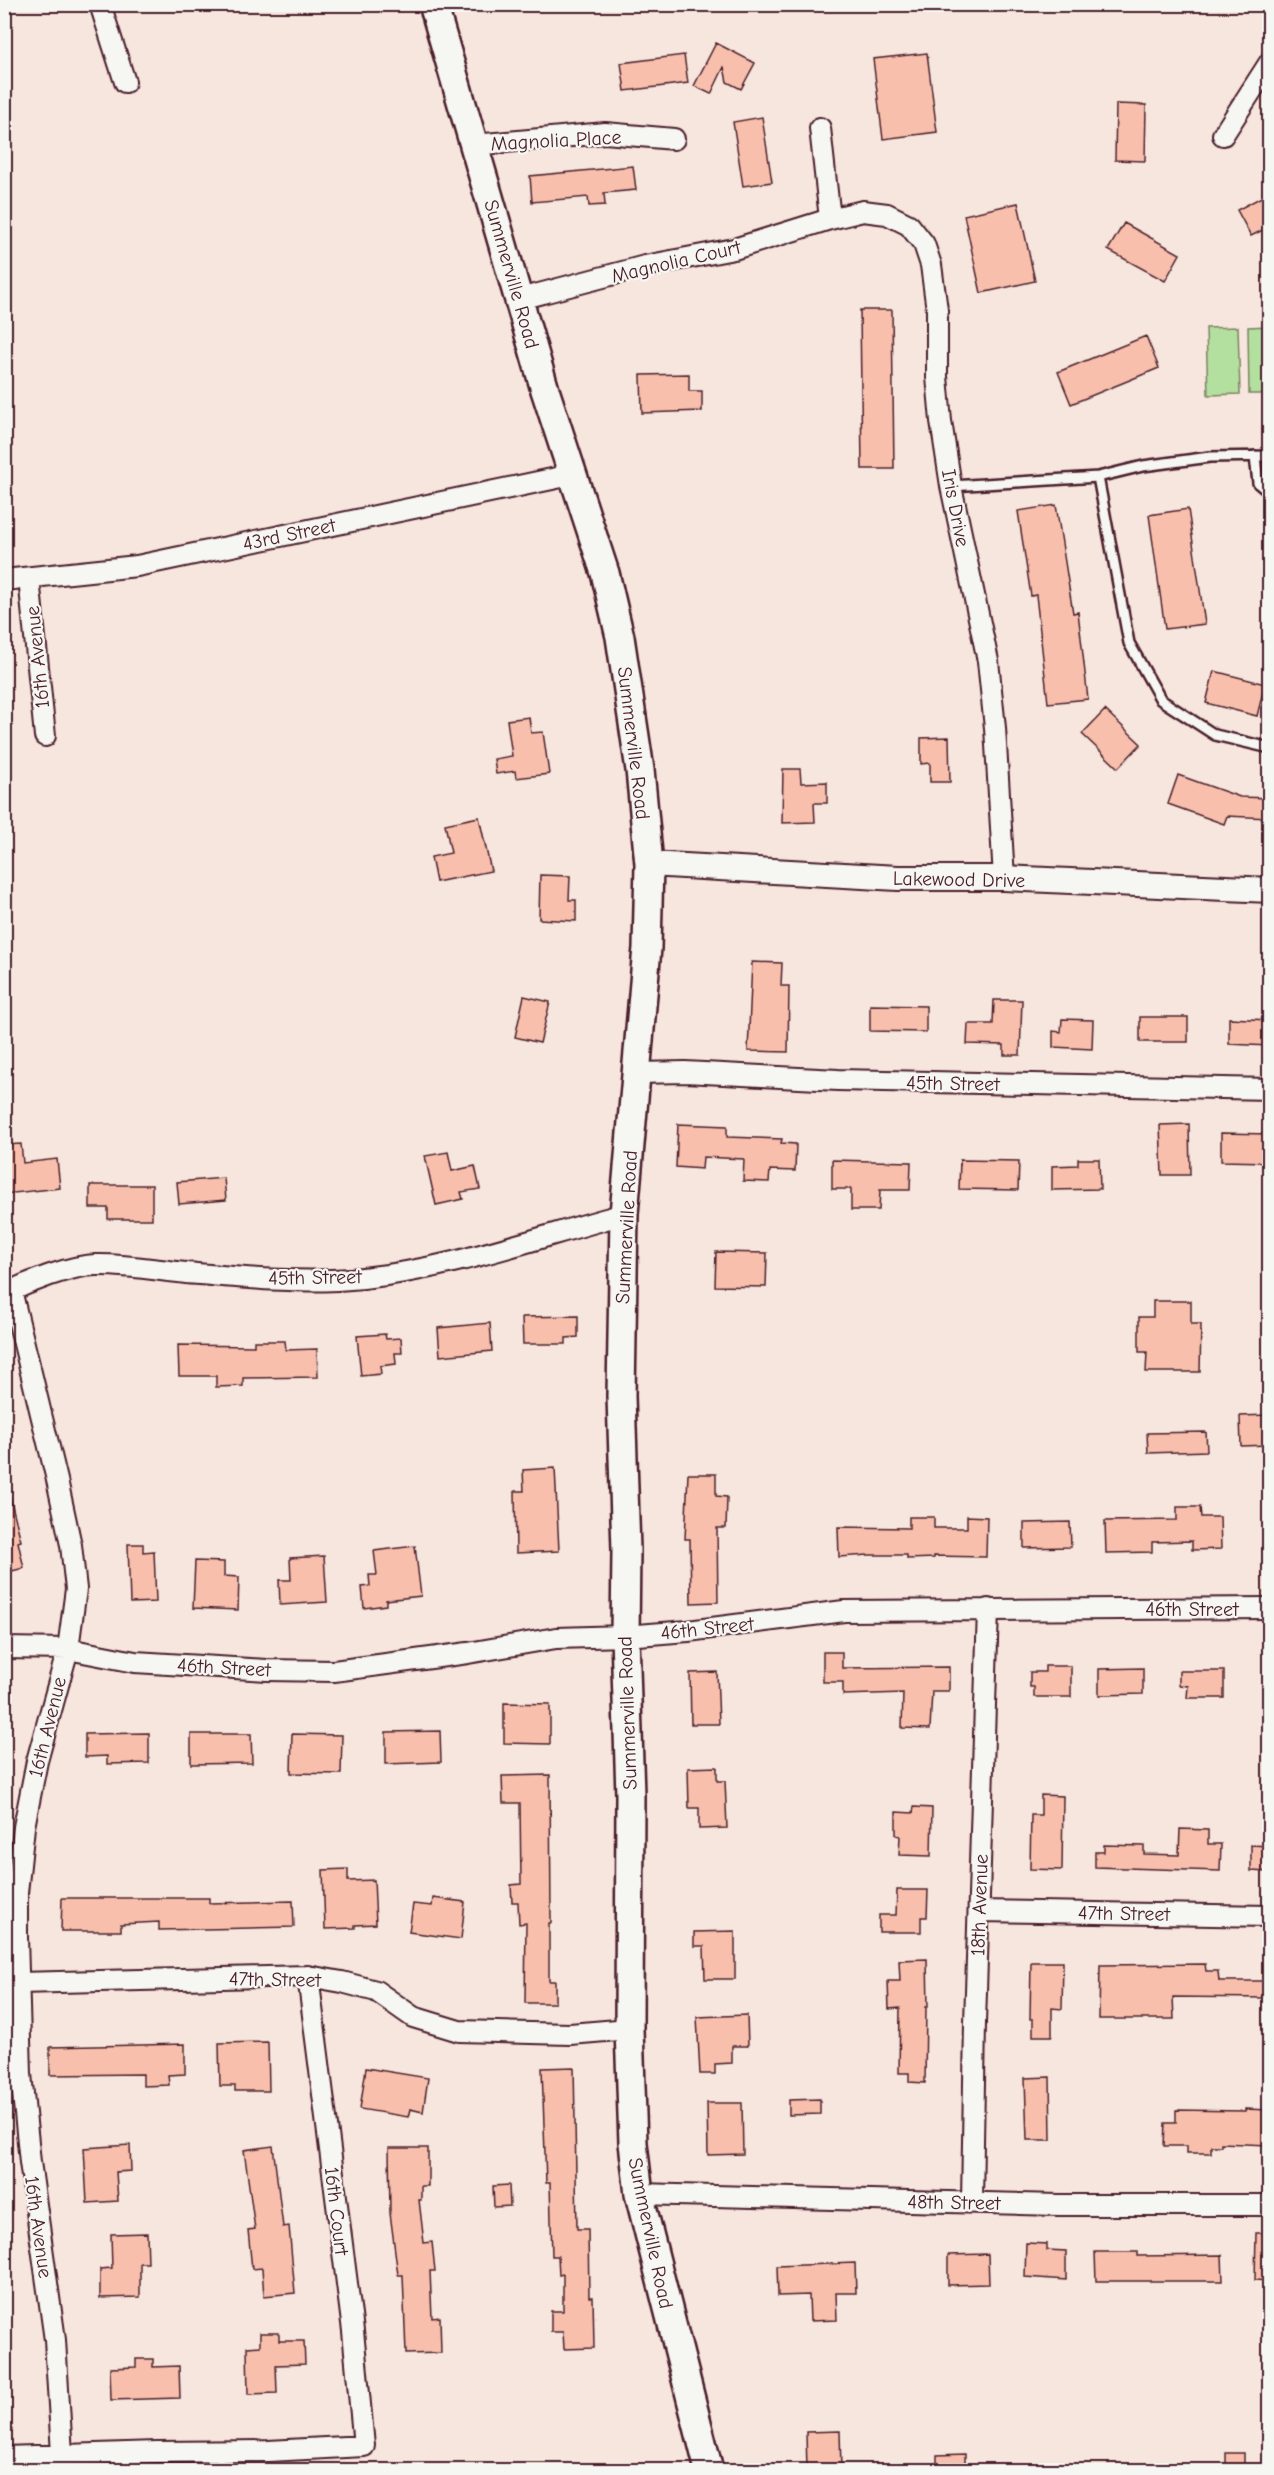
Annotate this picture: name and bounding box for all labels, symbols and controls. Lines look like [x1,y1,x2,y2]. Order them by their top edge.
street label: Magnolia Place [490,126,622,155]
street label: Summerville Road [479,197,544,351]
street label: Magnolia Court [609,235,744,288]
street label: Iris Drive [937,467,974,549]
street label: 43rd Street [240,513,339,556]
street label: 16th Avenue [21,605,54,709]
street label: Summerville Road [613,665,654,821]
street label: Lakewood Drive [893,867,1025,892]
street label: 45th Street [906,1071,1001,1096]
street label: Summerville Road [611,1150,642,1304]
street label: 45th Street [268,1265,363,1290]
street label: 46th Street [1145,1598,1240,1621]
street label: 46th Street [659,1612,756,1645]
street label: Summerville Road [613,1636,642,1790]
street label: 46th Street [177,1654,273,1682]
street label: 16th Avenue [24,1674,71,1780]
street label: 18th Avenue [966,1854,993,1957]
street label: 47th Street [1078,1901,1172,1926]
street label: 47th Street [229,1967,323,1992]
street label: Summerville Road [623,2155,678,2311]
street label: 16th Court [320,2166,353,2258]
street label: 16th Avenue [20,2175,57,2280]
street label: 48th Street [907,2190,1002,2215]

